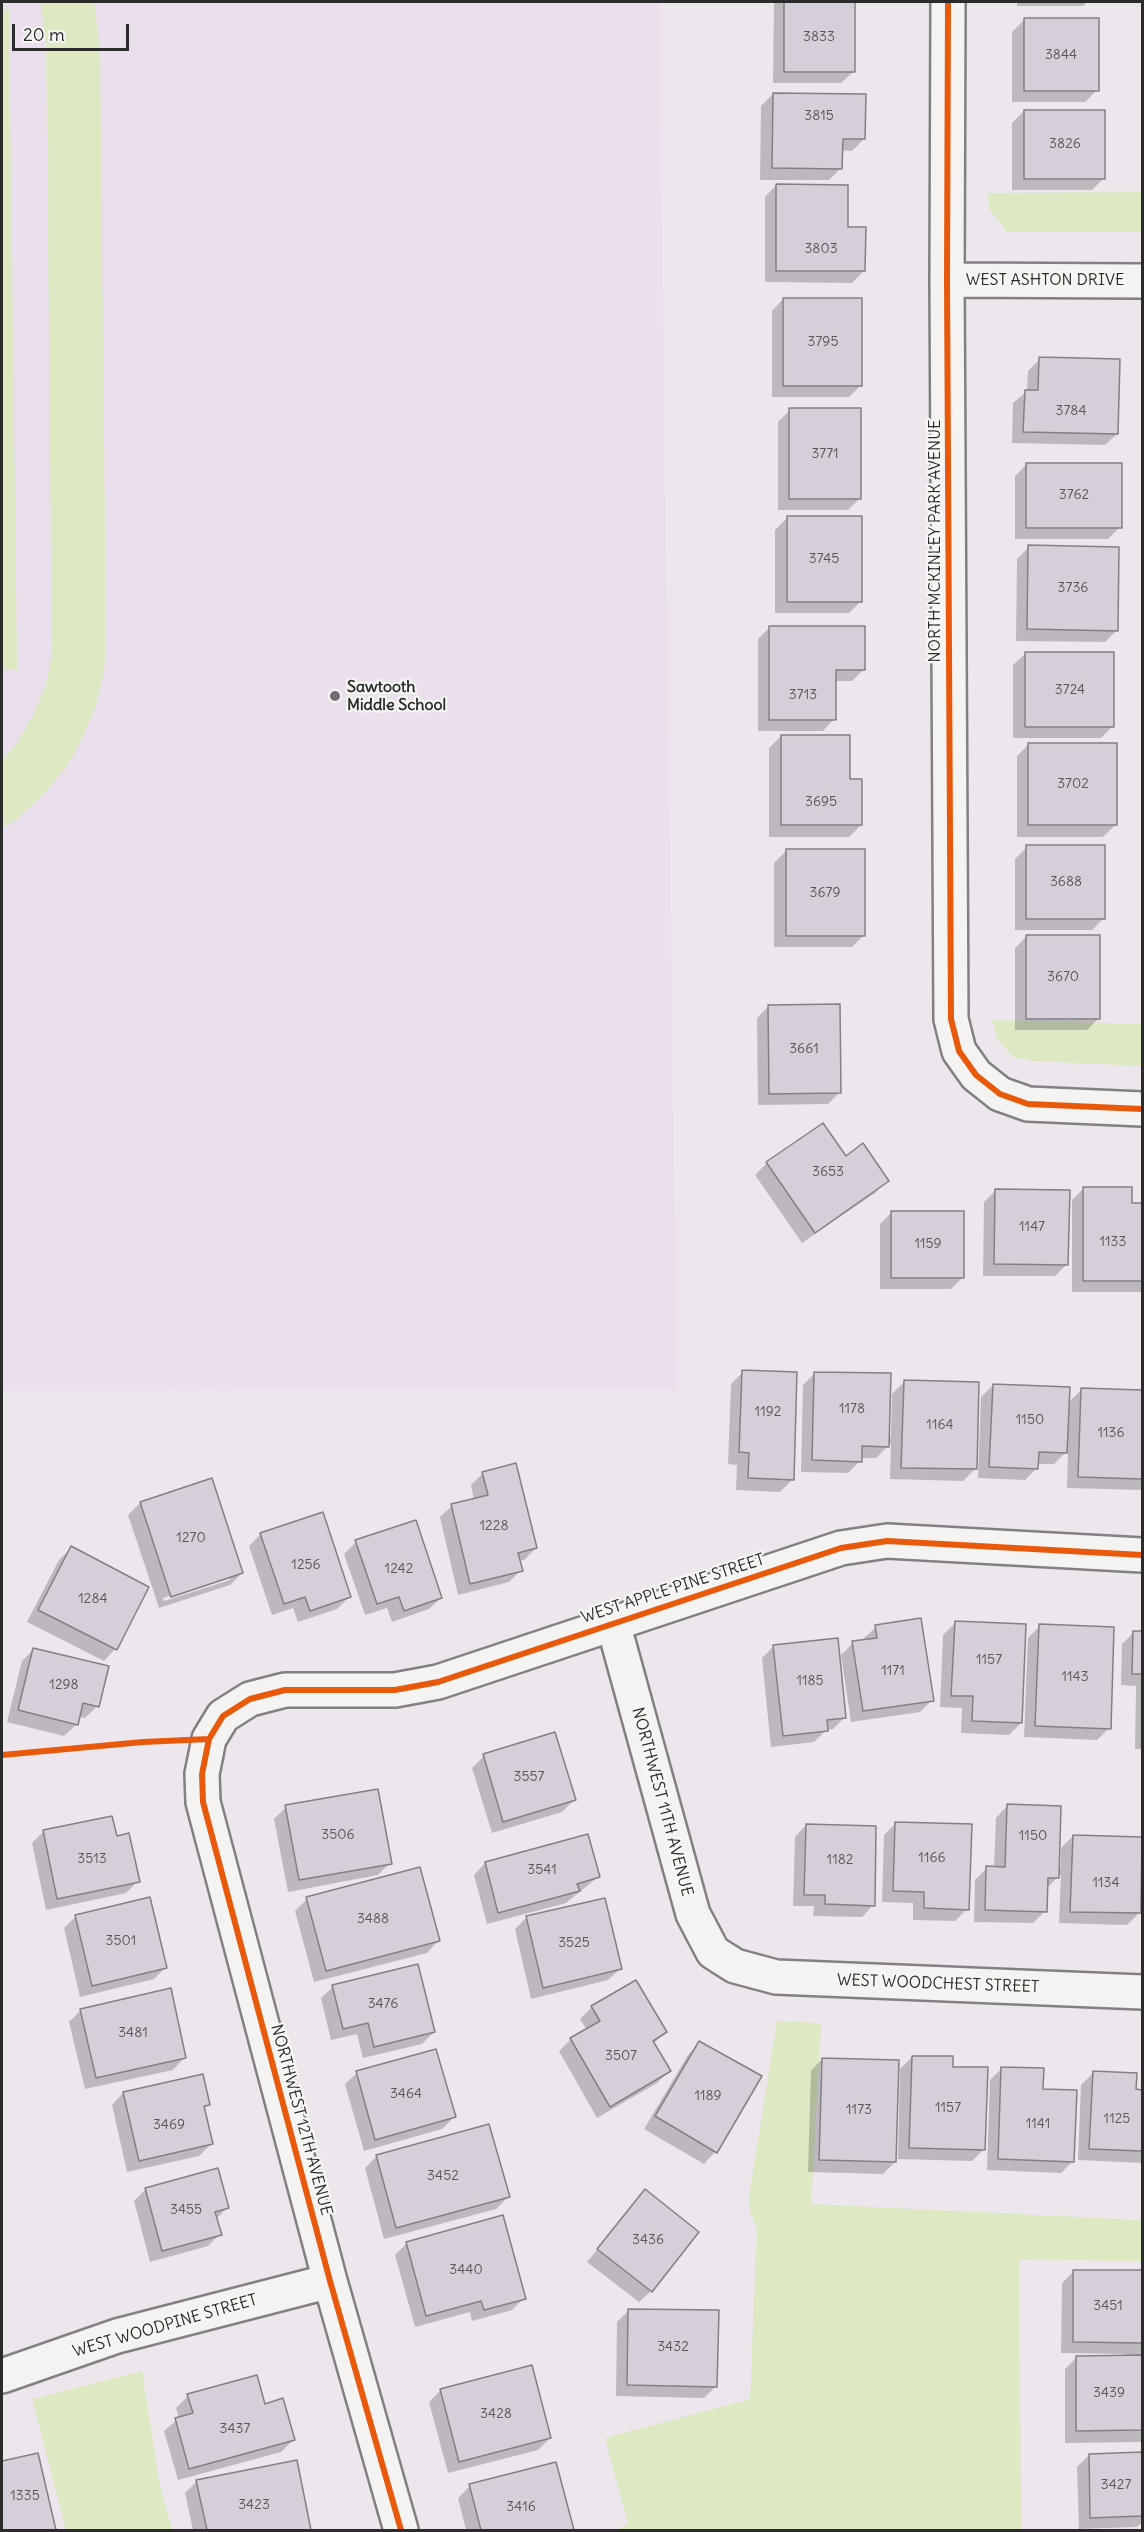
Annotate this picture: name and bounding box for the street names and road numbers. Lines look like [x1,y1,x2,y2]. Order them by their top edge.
street label: WEST ASHTON DRIVE [966,270,1124,290]
street label: NORTH MCKINLEY PARK AVENUE [925,419,945,663]
street label: WEST APPLE PINE STREET [579,1550,767,1628]
street label: NORTHWEST 11TH AVENUE [627,1705,697,1899]
street label: WEST WOODCHEST STREET [837,1971,1039,1997]
street label: NORTHWEST 12TH AVENUE [266,2022,336,2218]
street label: WEST WOODPINE STREET [71,2290,259,2362]

